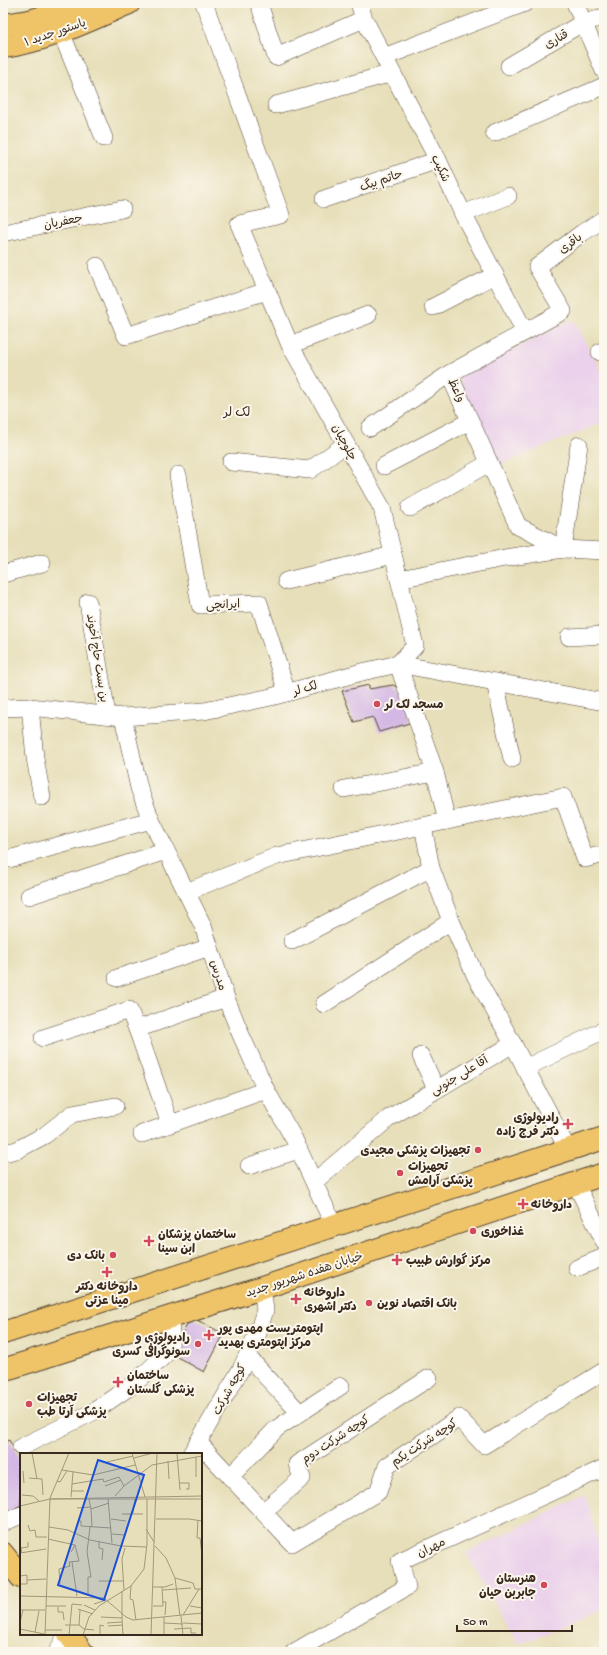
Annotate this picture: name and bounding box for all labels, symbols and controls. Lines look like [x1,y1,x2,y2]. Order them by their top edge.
street label: پاستور جدید ۱ [23,17,88,51]
street label: قناری [542,28,572,53]
street label: شکیب [427,153,452,185]
street label: حاتم بیگ [358,166,405,196]
street label: جعفریان [43,212,84,234]
street label: باقری [557,231,586,258]
street label: واعظ [444,377,467,405]
district label: لک لر [223,406,250,421]
street label: چلوچیان [328,422,359,464]
street label: ایرانچی [206,598,240,614]
street label: بن بست حاج آخوند [82,613,111,704]
street label: لک لر [291,680,319,700]
marker: مسجد لک لر [372,699,382,709]
place label: مسجد لک لر [384,699,443,713]
street label: مدرس [206,959,228,993]
street label: آقا علی جنوبی [428,1053,492,1099]
place label: رادیولوژی دکتر فرج زاده [496,1112,559,1140]
marker: رادیولوژی دکتر فرج زاده [562,1118,574,1130]
place label: تجهیزات پزشکی مجیدی [361,1145,471,1159]
marker: تجهیزات پزشکی مجیدی [473,1145,483,1155]
place label: تجهیزات پزشکی آرامش [408,1161,473,1189]
marker: تجهیزات پزشکی آرامش [395,1168,405,1178]
marker: داروخانه [518,1199,528,1209]
place label: داروخانه [531,1199,572,1213]
marker: غذاخوری [468,1226,478,1236]
place label: غذاخوری [481,1226,524,1240]
place label: ساختمان پزشکان ابن سینا [158,1229,236,1257]
marker: ساختمان پزشکان ابن سینا [143,1235,155,1247]
place label: بانک دی [67,1249,105,1264]
street label: خیابان هفده شهریور جدید [244,1249,365,1302]
marker: بانک دی [108,1250,118,1260]
place label: مرکز گوارش طبیب [406,1252,491,1269]
marker: مرکز گوارش طبیب [391,1254,403,1266]
marker: داروخانه دکتر مینا عزتی [102,1267,112,1277]
place label: داروخانه دکتر مینا عزتی [75,1281,138,1309]
place label: داروخانه دکتر اشهری [304,1287,357,1315]
marker: داروخانه دکتر اشهری [291,1294,301,1304]
place label: بانک اقتصاد نوین [377,1297,457,1312]
marker: بانک اقتصاد نوین [364,1298,374,1308]
place label: اپتومتریست مهدی پور مرکز اپتومتری بهدید [217,1323,323,1351]
marker: اپتومتریست مهدی پور مرکز اپتومتری بهدید [203,1329,215,1341]
place label: رادیولوژی و سونوگرافی کسری [112,1332,190,1360]
marker: رادیولوژی و سونوگرافی کسری [193,1339,203,1349]
street label: کوچه شرکت [211,1362,251,1418]
place label: ساختمان پزشکی گلستان [127,1370,195,1398]
marker: ساختمان پزشکی گلستان [112,1376,124,1388]
place label: تجهیزات پزشکی آرتا طب [37,1392,107,1420]
marker: تجهیزات پزشکی آرتا طب [24,1399,34,1409]
street label: کوچه شرکت دوم [299,1413,373,1468]
street label: کوچه شرکت یکم [389,1417,461,1470]
inset map [20,1453,202,1635]
street label: مهران [415,1536,448,1561]
place label: هنرستان جابربن حیان [479,1573,536,1601]
marker: هنرستان جابربن حیان [539,1580,549,1590]
scale bar [457,1607,572,1633]
text: 50 m [463,1616,488,1630]

